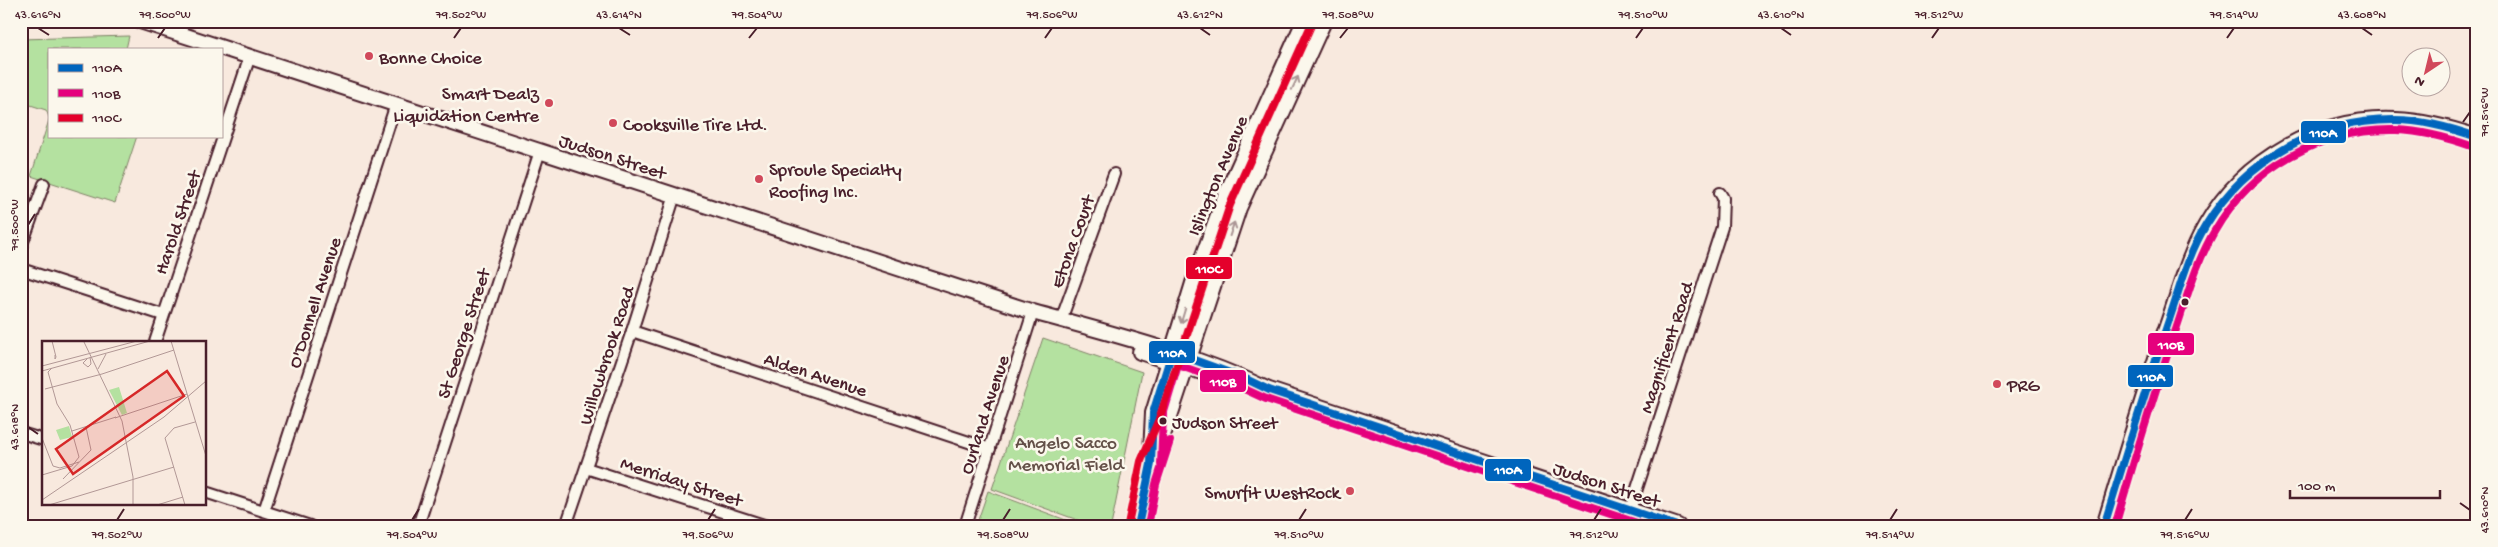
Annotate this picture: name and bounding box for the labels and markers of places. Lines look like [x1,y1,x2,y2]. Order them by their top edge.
place label: Bonne Choice [378,48,482,71]
marker: Bonne Choice [363,50,375,62]
place label: Smart Dealz Liquidation Centre [393,84,540,129]
marker: Smart Dealz Liquidation Centre [543,97,555,109]
place label: Cooksville Tire Ltd. [623,115,768,138]
marker: Cooksville Tire Ltd. [607,117,619,129]
place label: Sproule Specialty Roofing Inc. [769,160,902,205]
marker: Sproule Specialty Roofing Inc. [753,173,765,185]
unlabelled marker [2180,297,2190,307]
place label: PRG [2006,376,2040,399]
marker: PRG [1991,378,2003,390]
place label: Judson Street [1172,414,1279,435]
marker: Judson Street [1158,416,1168,426]
place label: Smurfit WestRock [1204,483,1342,506]
marker: Smurfit WestRock [1344,485,1356,497]

